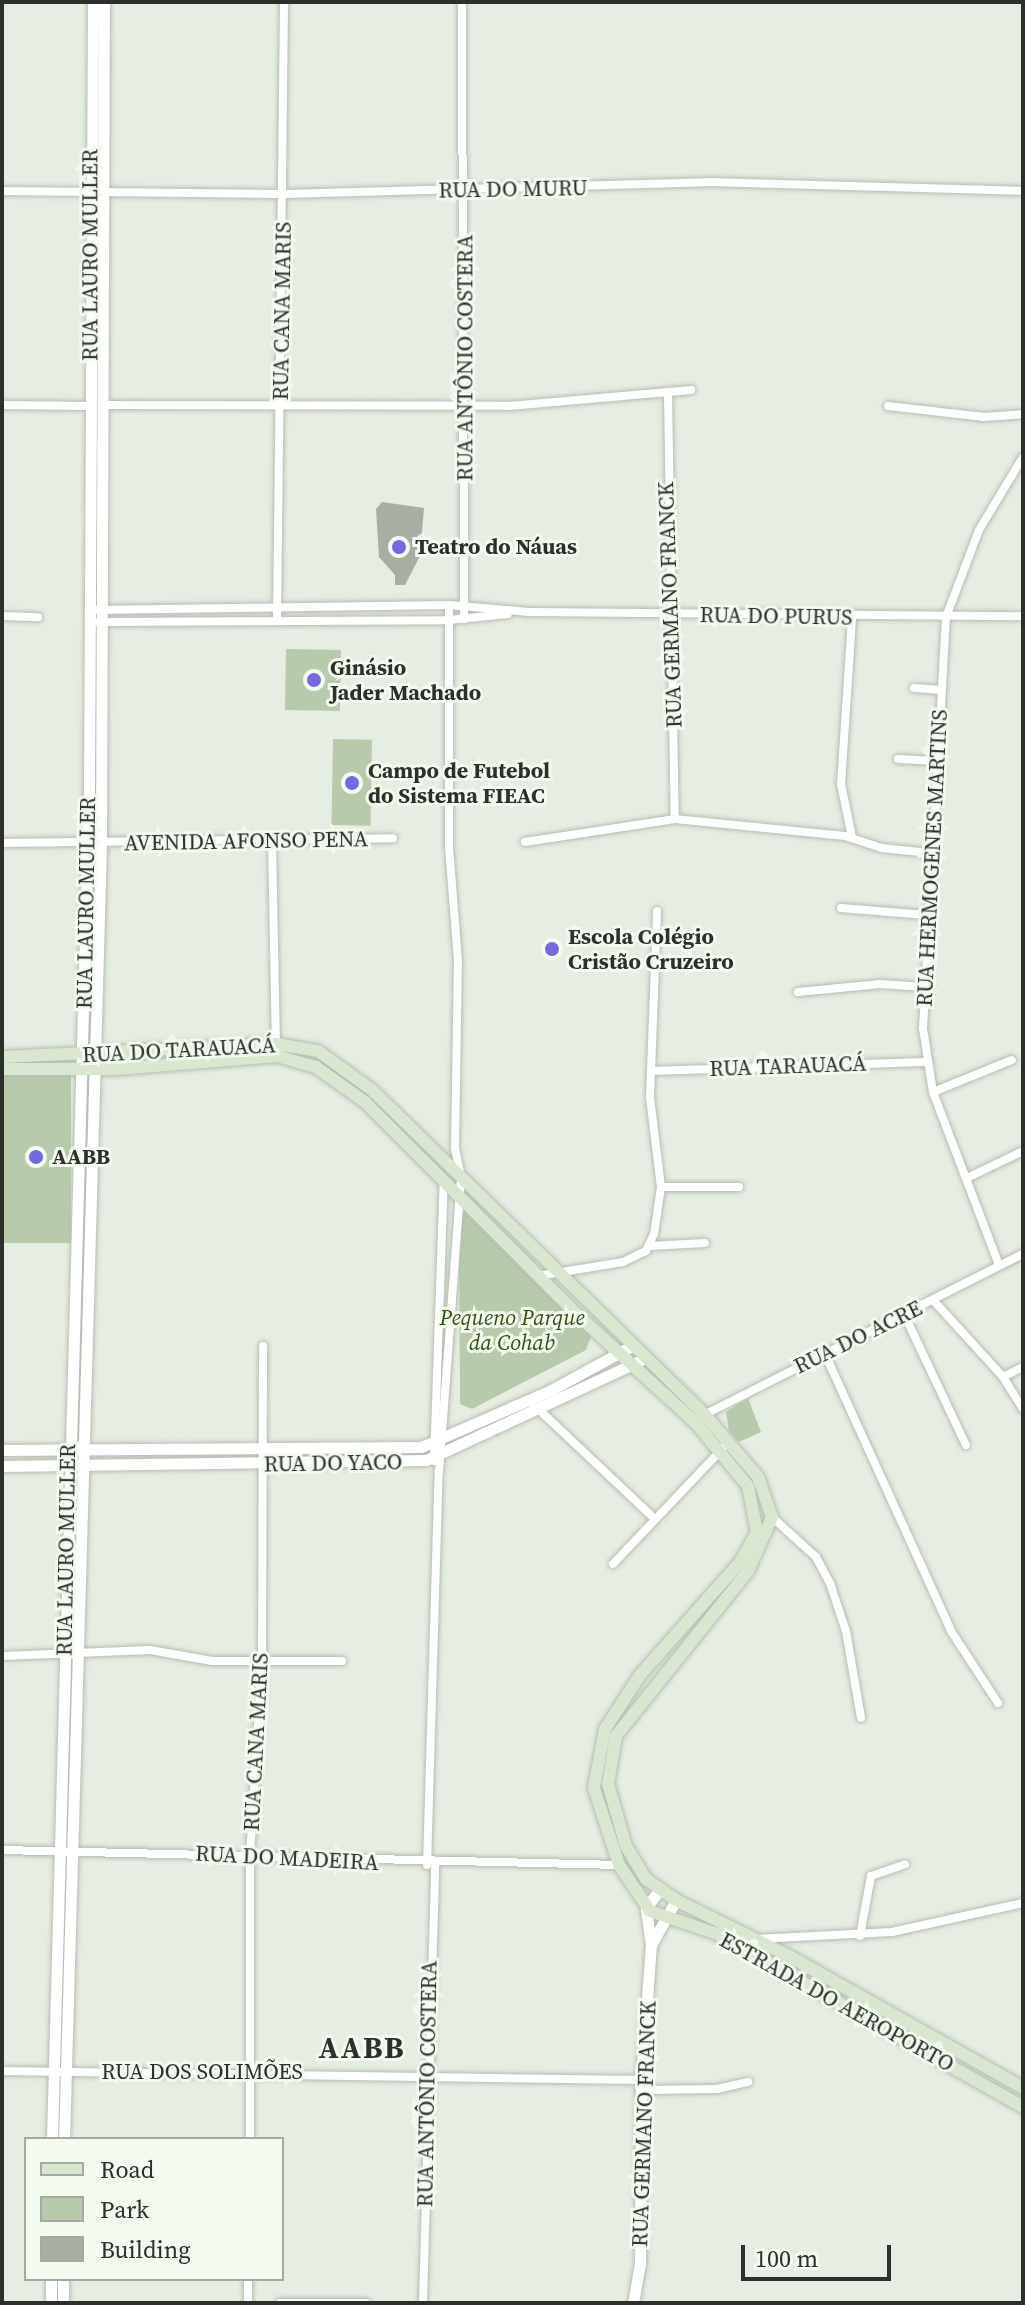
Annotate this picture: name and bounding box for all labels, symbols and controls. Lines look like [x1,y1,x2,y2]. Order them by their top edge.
street label: RUA LAURO MULLER [77,149,103,361]
street label: RUA DO MURU [438,175,588,203]
street label: RUA CANA MARIS [267,221,297,401]
street label: RUA ANTÔNIO COSTERA [452,235,478,481]
street label: RUA GERMANO FRANCK [653,481,687,729]
place label: Teatro do Náuas [415,534,577,560]
marker: Teatro do Náuas [390,538,408,556]
street label: RUA DO PURUS [699,601,853,631]
place label: Ginásio Jader Machado [330,654,481,706]
marker: Ginásio Jader Machado [305,671,323,689]
street label: RUA HERMOGENES MARTINS [911,709,953,1007]
place label: Campo de Futebol do Sistema FIEAC [368,757,550,808]
marker: Campo de Futebol do Sistema FIEAC [343,774,361,792]
street label: RUA LAURO MULLER [71,797,101,1009]
street label: AVENIDA AFONSO PENA [124,826,368,856]
place label: Escola Colégio Cristão Cruzeiro [568,923,734,974]
marker: Escola Colégio Cristão Cruzeiro [543,940,561,958]
street label: RUA DO TARAUACÁ [81,1032,277,1068]
street label: RUA TARAUACÁ [709,1050,867,1082]
place label: AABB [52,1144,110,1170]
marker: AABB [27,1148,45,1166]
street label: RUA DO ACRE [790,1295,926,1379]
park label: Pequeno Parque da Cohab [439,1304,585,1356]
street label: RUA LAURO MULLER [51,1444,81,1656]
street label: RUA DO YACO [263,1449,403,1477]
street label: RUA CANA MARIS [238,1652,274,1832]
street label: RUA DO MADEIRA [194,1840,380,1876]
street label: ESTRADA DO AEROPORTO [715,1926,959,2078]
street label: RUA ANTÔNIO COSTERA [412,1960,442,2208]
street label: RUA GERMANO FRANCK [627,2000,661,2248]
district label: AABB [318,2030,406,2066]
street label: RUA DOS SOLIMÕES [101,2059,303,2085]
legend [24,2137,284,2281]
text: Road [100,2153,154,2186]
text: Park [100,2193,149,2226]
scale bar [745,2229,895,2279]
text: Building [100,2233,191,2266]
text: 100 m [755,2242,818,2275]

